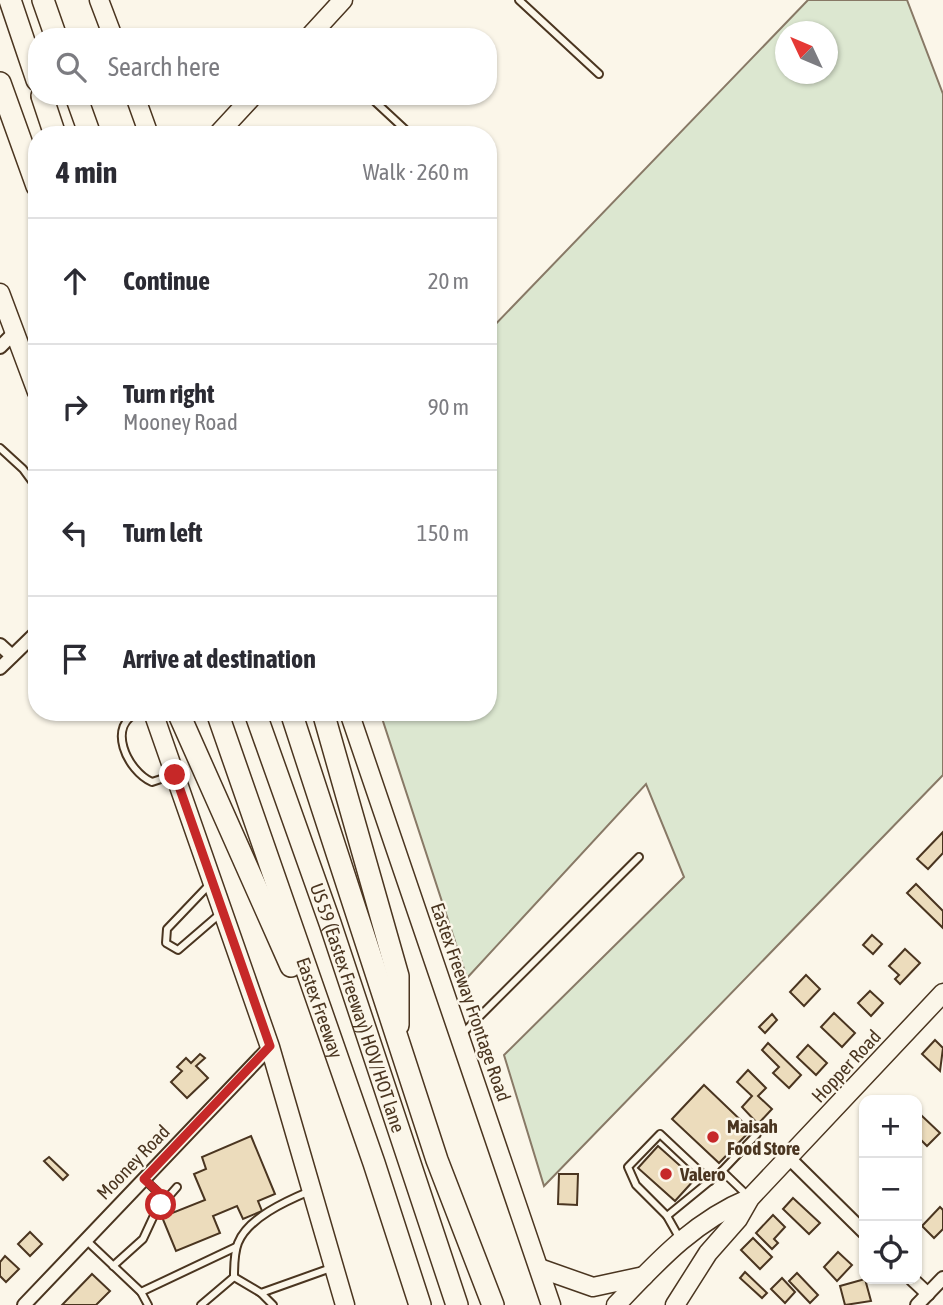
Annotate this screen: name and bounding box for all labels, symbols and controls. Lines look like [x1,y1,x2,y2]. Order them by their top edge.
north arrow [775,21,838,84]
search box [28,28,497,105]
icon: search [52,48,90,86]
text: Search here [108,52,220,82]
text: 4 min [56,155,117,189]
text: Walk · 260 m [363,159,469,185]
icon: ahead [56,262,94,300]
text: Continue [123,266,210,296]
text: 20 m [428,268,469,294]
text: Turn right [123,379,214,409]
icon: right [56,388,94,426]
text: 90 m [428,394,469,420]
text: Mooney Road [123,409,238,435]
icon: left [56,514,94,552]
text: Turn left [123,518,203,548]
text: 150 m [417,520,469,546]
icon: arrive [56,640,94,678]
text: Arrive at destination [123,644,316,674]
route end [159,759,190,790]
street label: US 59 (Eastex Freeway) HOV/HOT lane [306,880,410,1135]
street label: Eastex Freeway Frontage Road [427,900,515,1104]
street label: Eastex Freeway [292,954,348,1061]
street label: Hopper Road [807,1025,885,1107]
map controls [859,1095,922,1284]
button: + [859,1095,922,1158]
place label: Maisah Food Store [727,1115,801,1159]
street label: Mooney Road [92,1120,174,1204]
marker: Maisah Food Store [705,1129,721,1145]
button: − [859,1158,922,1221]
place label: Valero [679,1163,726,1185]
marker: Valero [658,1166,674,1182]
route start [145,1189,176,1220]
button: locate [859,1221,922,1284]

